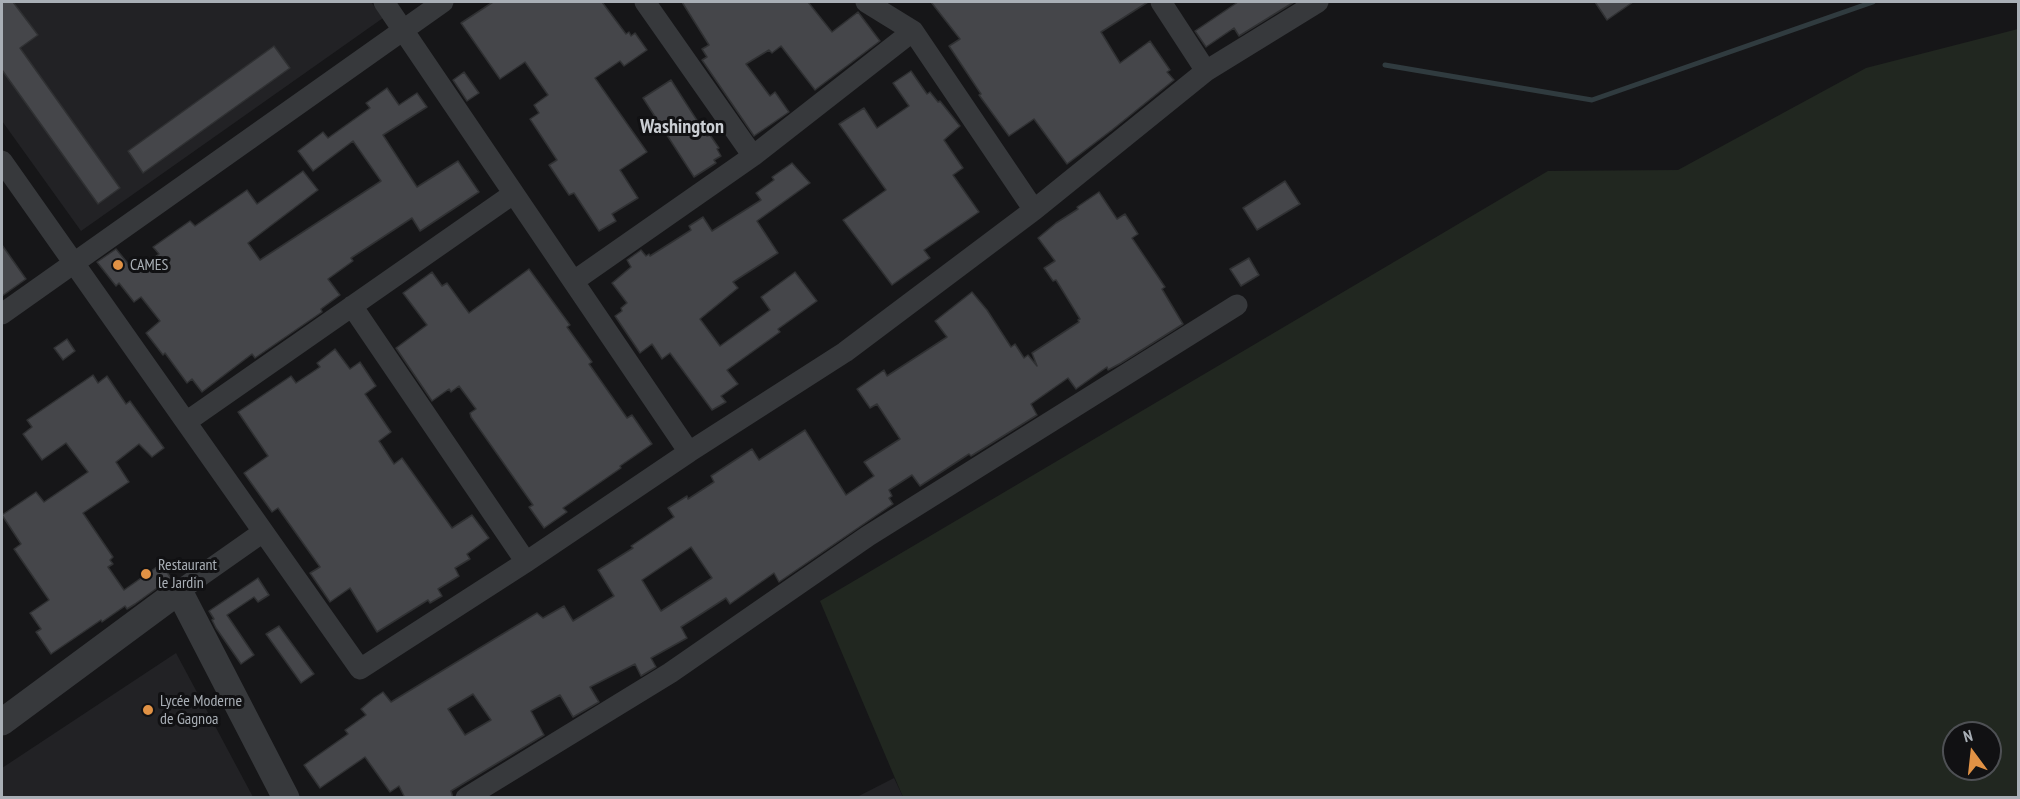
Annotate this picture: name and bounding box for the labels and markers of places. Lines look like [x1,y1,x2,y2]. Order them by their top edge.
place label: CAMES [130,255,168,275]
marker: CAMES [111,258,125,272]
place label: Restaurant le Jardin [158,555,217,593]
marker: Restaurant le Jardin [139,567,153,581]
place label: Lycée Moderne de Gagnoa [160,691,242,729]
marker: Lycée Moderne de Gagnoa [141,703,155,717]

